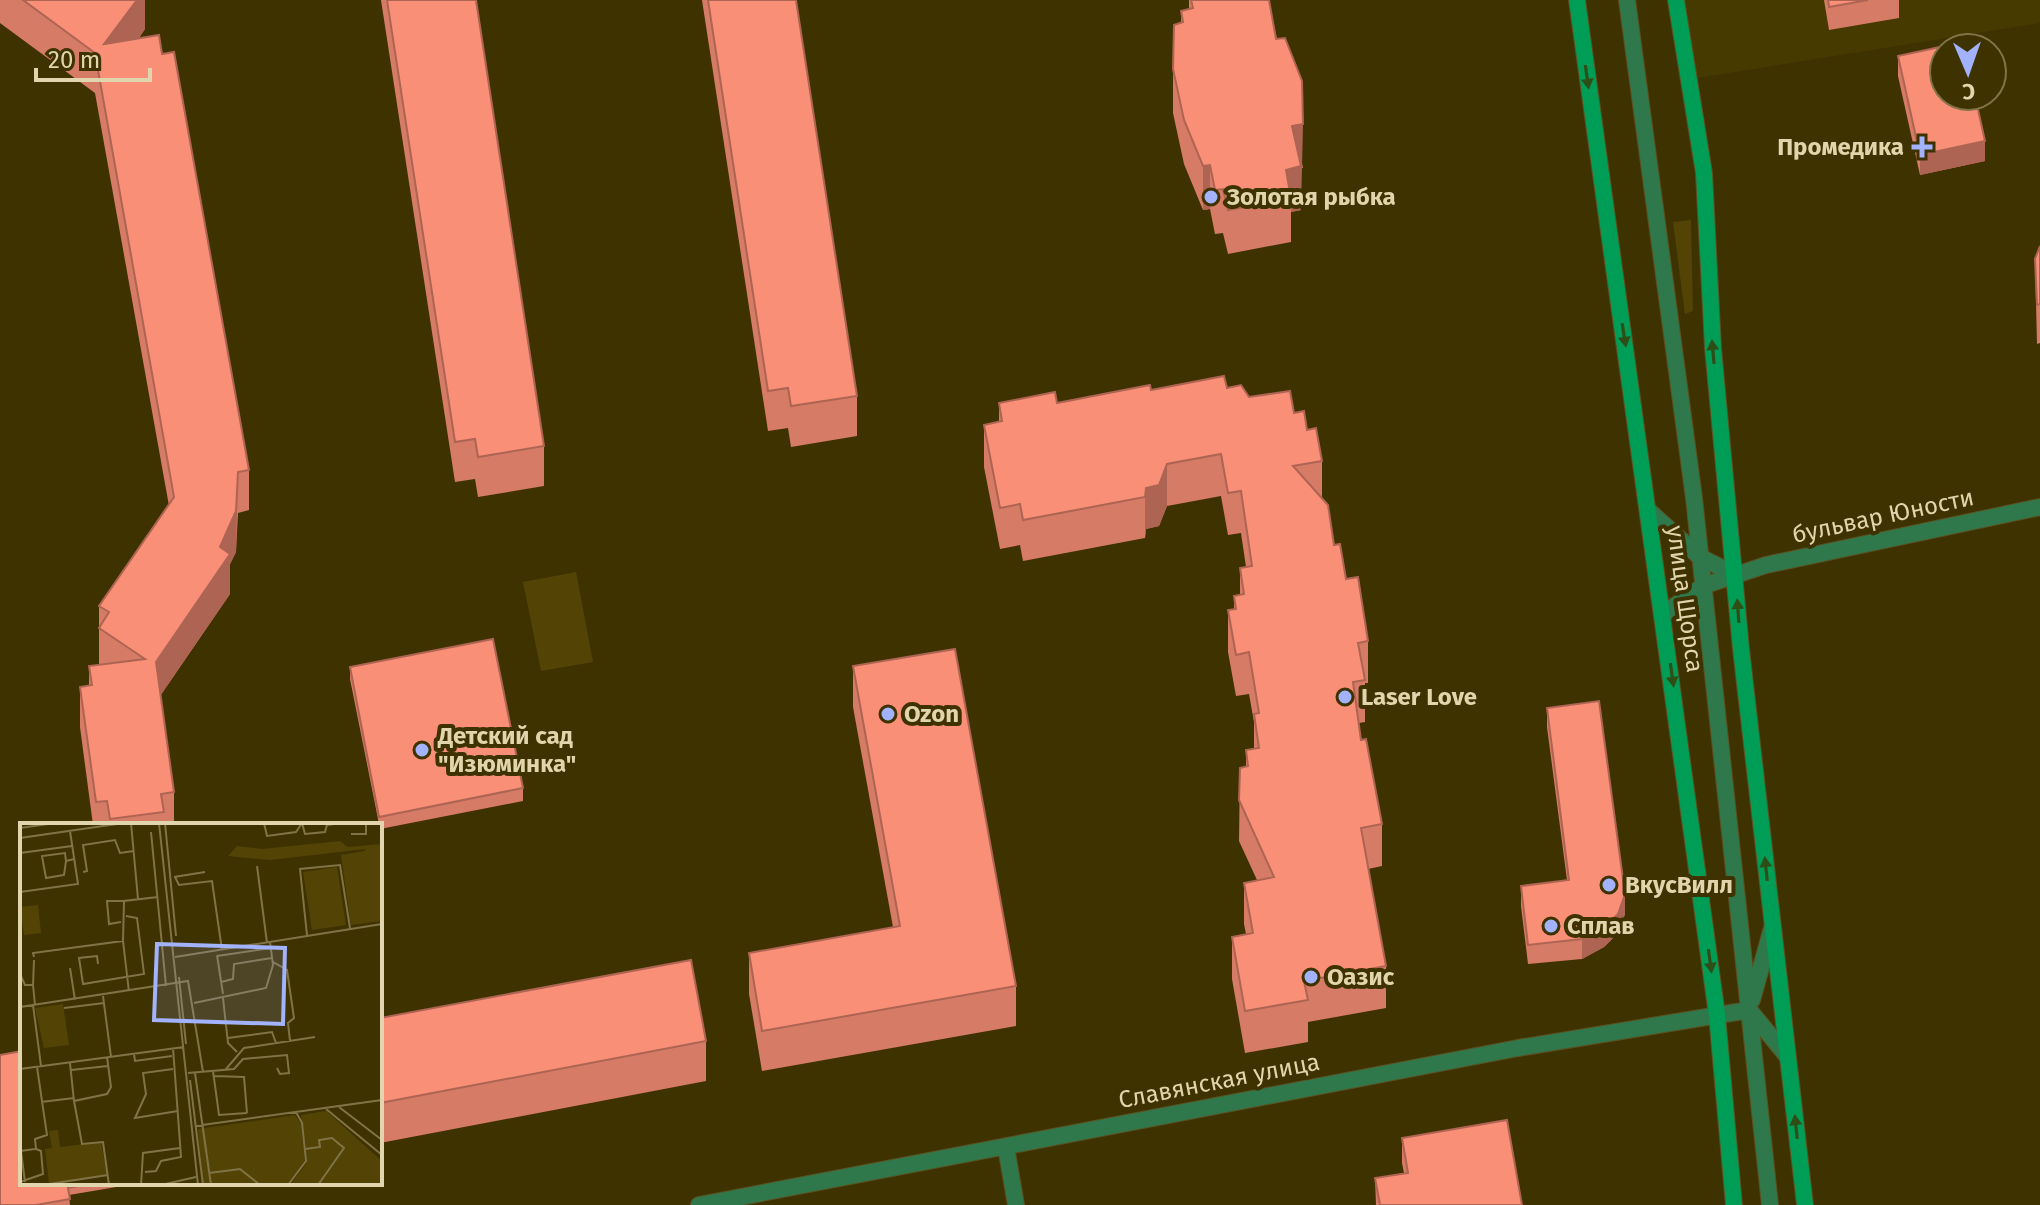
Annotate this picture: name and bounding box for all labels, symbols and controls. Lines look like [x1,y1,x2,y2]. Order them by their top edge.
scale bar [36,32,150,82]
north arrow [1928,32,2008,112]
text: 20 m [48,46,100,74]
one-way arrow [1581,65,1594,90]
text: С [1962,78,1975,105]
place label: Промедика [1777,133,1904,161]
marker: Промедика [1911,136,1933,158]
place label: Золотая рыбка [1226,183,1396,211]
marker: Золотая рыбка [1202,188,1220,206]
one-way arrow [1619,322,1631,347]
one-way arrow [1706,339,1719,364]
street label: бульвар Юности [1790,483,1976,549]
street label: улица Щорса [1661,524,1709,674]
one-way arrow [1731,598,1744,623]
one-way arrow [1665,663,1678,688]
place label: Laser Love [1361,683,1477,711]
marker: Laser Love [1336,688,1354,706]
place label: Ozon [904,700,959,728]
marker: Ozon [879,705,897,723]
place label: Детский сад "Изюминка" [437,722,576,778]
marker: Детский сад "Изюминка" [413,741,431,759]
inset map [20,823,382,1185]
one-way arrow [1759,856,1772,881]
place label: ВкусВилл [1625,871,1733,899]
marker: ВкусВилл [1600,876,1618,894]
place label: Сплав [1567,912,1635,940]
marker: Сплав [1542,917,1560,935]
one-way arrow [1704,949,1717,974]
place label: Оазис [1327,963,1395,991]
marker: Оазис [1302,968,1320,986]
street label: Славянская улица [1116,1048,1322,1114]
one-way arrow [1789,1115,1802,1140]

